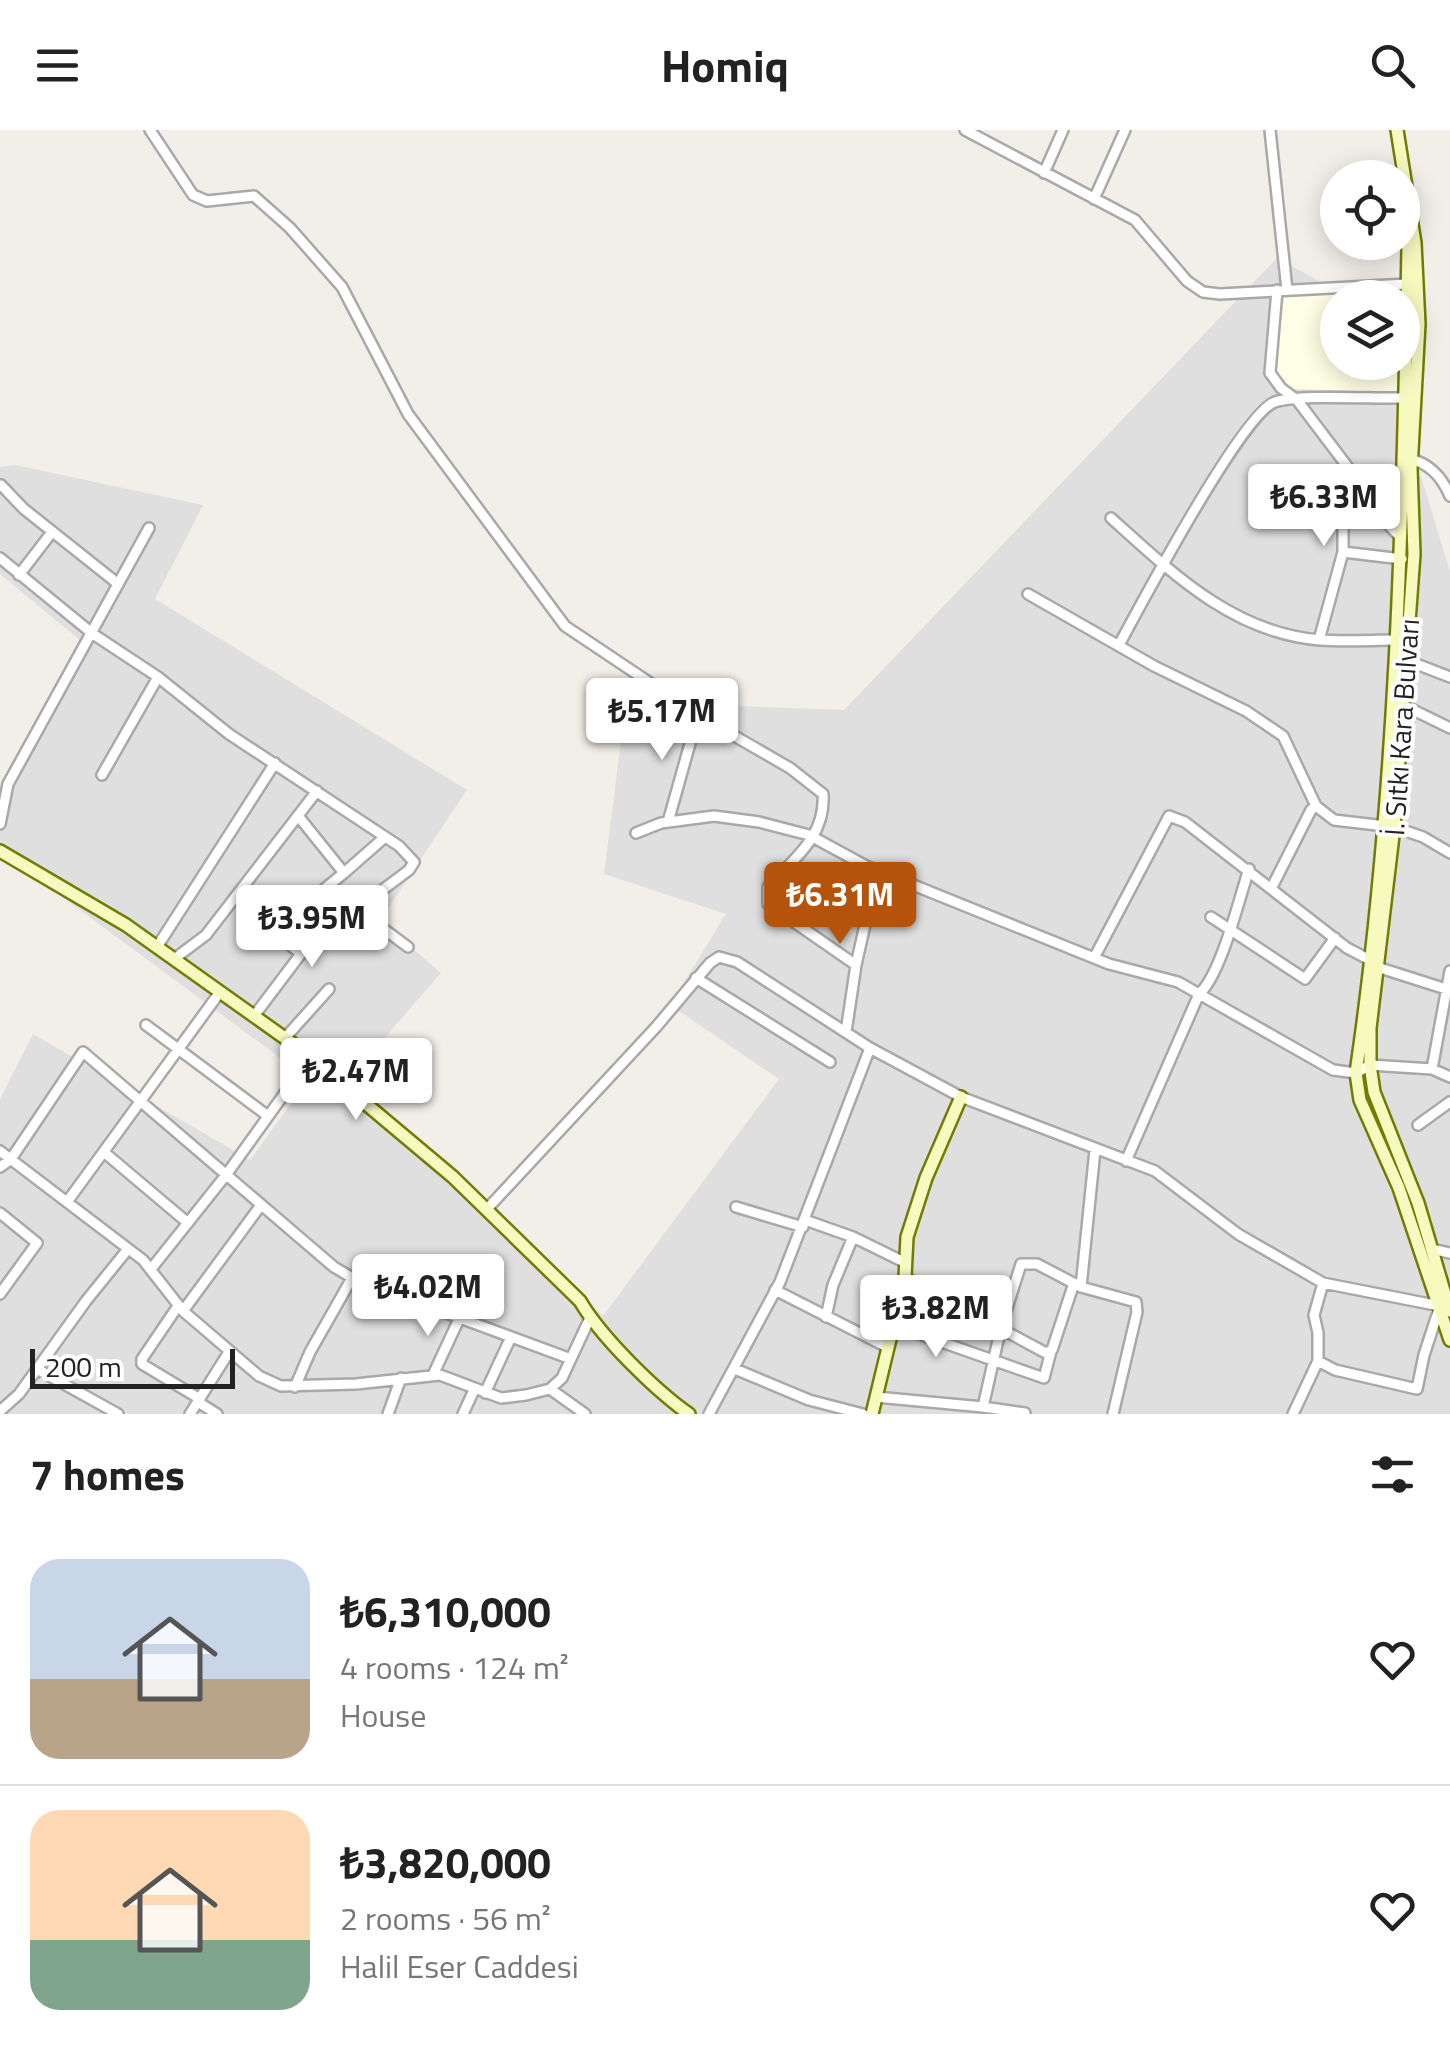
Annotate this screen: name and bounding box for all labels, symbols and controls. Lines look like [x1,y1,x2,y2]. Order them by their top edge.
text: Homiq [661,31,789,99]
icon: menu [30,38,85,93]
icon: search [1365,38,1420,93]
map controls [1320,160,1420,380]
button: locate [1320,160,1420,260]
button: layers [1320,280,1420,380]
pin: ₺6.33M [1243,464,1405,549]
text: ₺6.33M [1270,472,1378,520]
street label: İ. Sıtkı Kara Bulvarı [1372,617,1430,837]
pin: ₺5.17M [581,678,743,763]
text: ₺5.17M [608,686,716,734]
pin: ₺6.31M [759,862,921,947]
text: ₺6.31M [786,870,894,918]
pin: ₺3.95M [231,885,393,970]
text: ₺3.95M [258,893,366,941]
pin: ₺2.47M [275,1038,437,1123]
text: ₺2.47M [302,1046,410,1094]
pin: ₺4.02M [347,1254,509,1339]
text: ₺4.02M [374,1262,482,1310]
pin: ₺3.82M [855,1275,1017,1360]
text: ₺3.82M [882,1283,990,1331]
scale bar [30,1344,235,1388]
text: 200 m [45,1345,122,1388]
text: 7 homes [30,1442,185,1506]
icon: filters [1365,1447,1420,1502]
text: ₺6,310,000 [340,1579,551,1643]
icon: home [110,1599,230,1719]
icon: heart [1365,1632,1420,1687]
text: 4 rooms · 124 m² [340,1643,569,1691]
text: House [340,1691,426,1739]
text: ₺3,820,000 [340,1830,551,1894]
icon: home [110,1850,230,1970]
icon: heart [1365,1883,1420,1938]
text: 2 rooms · 56 m² [340,1894,551,1942]
text: Halil Eser Caddesi [340,1942,579,1990]

